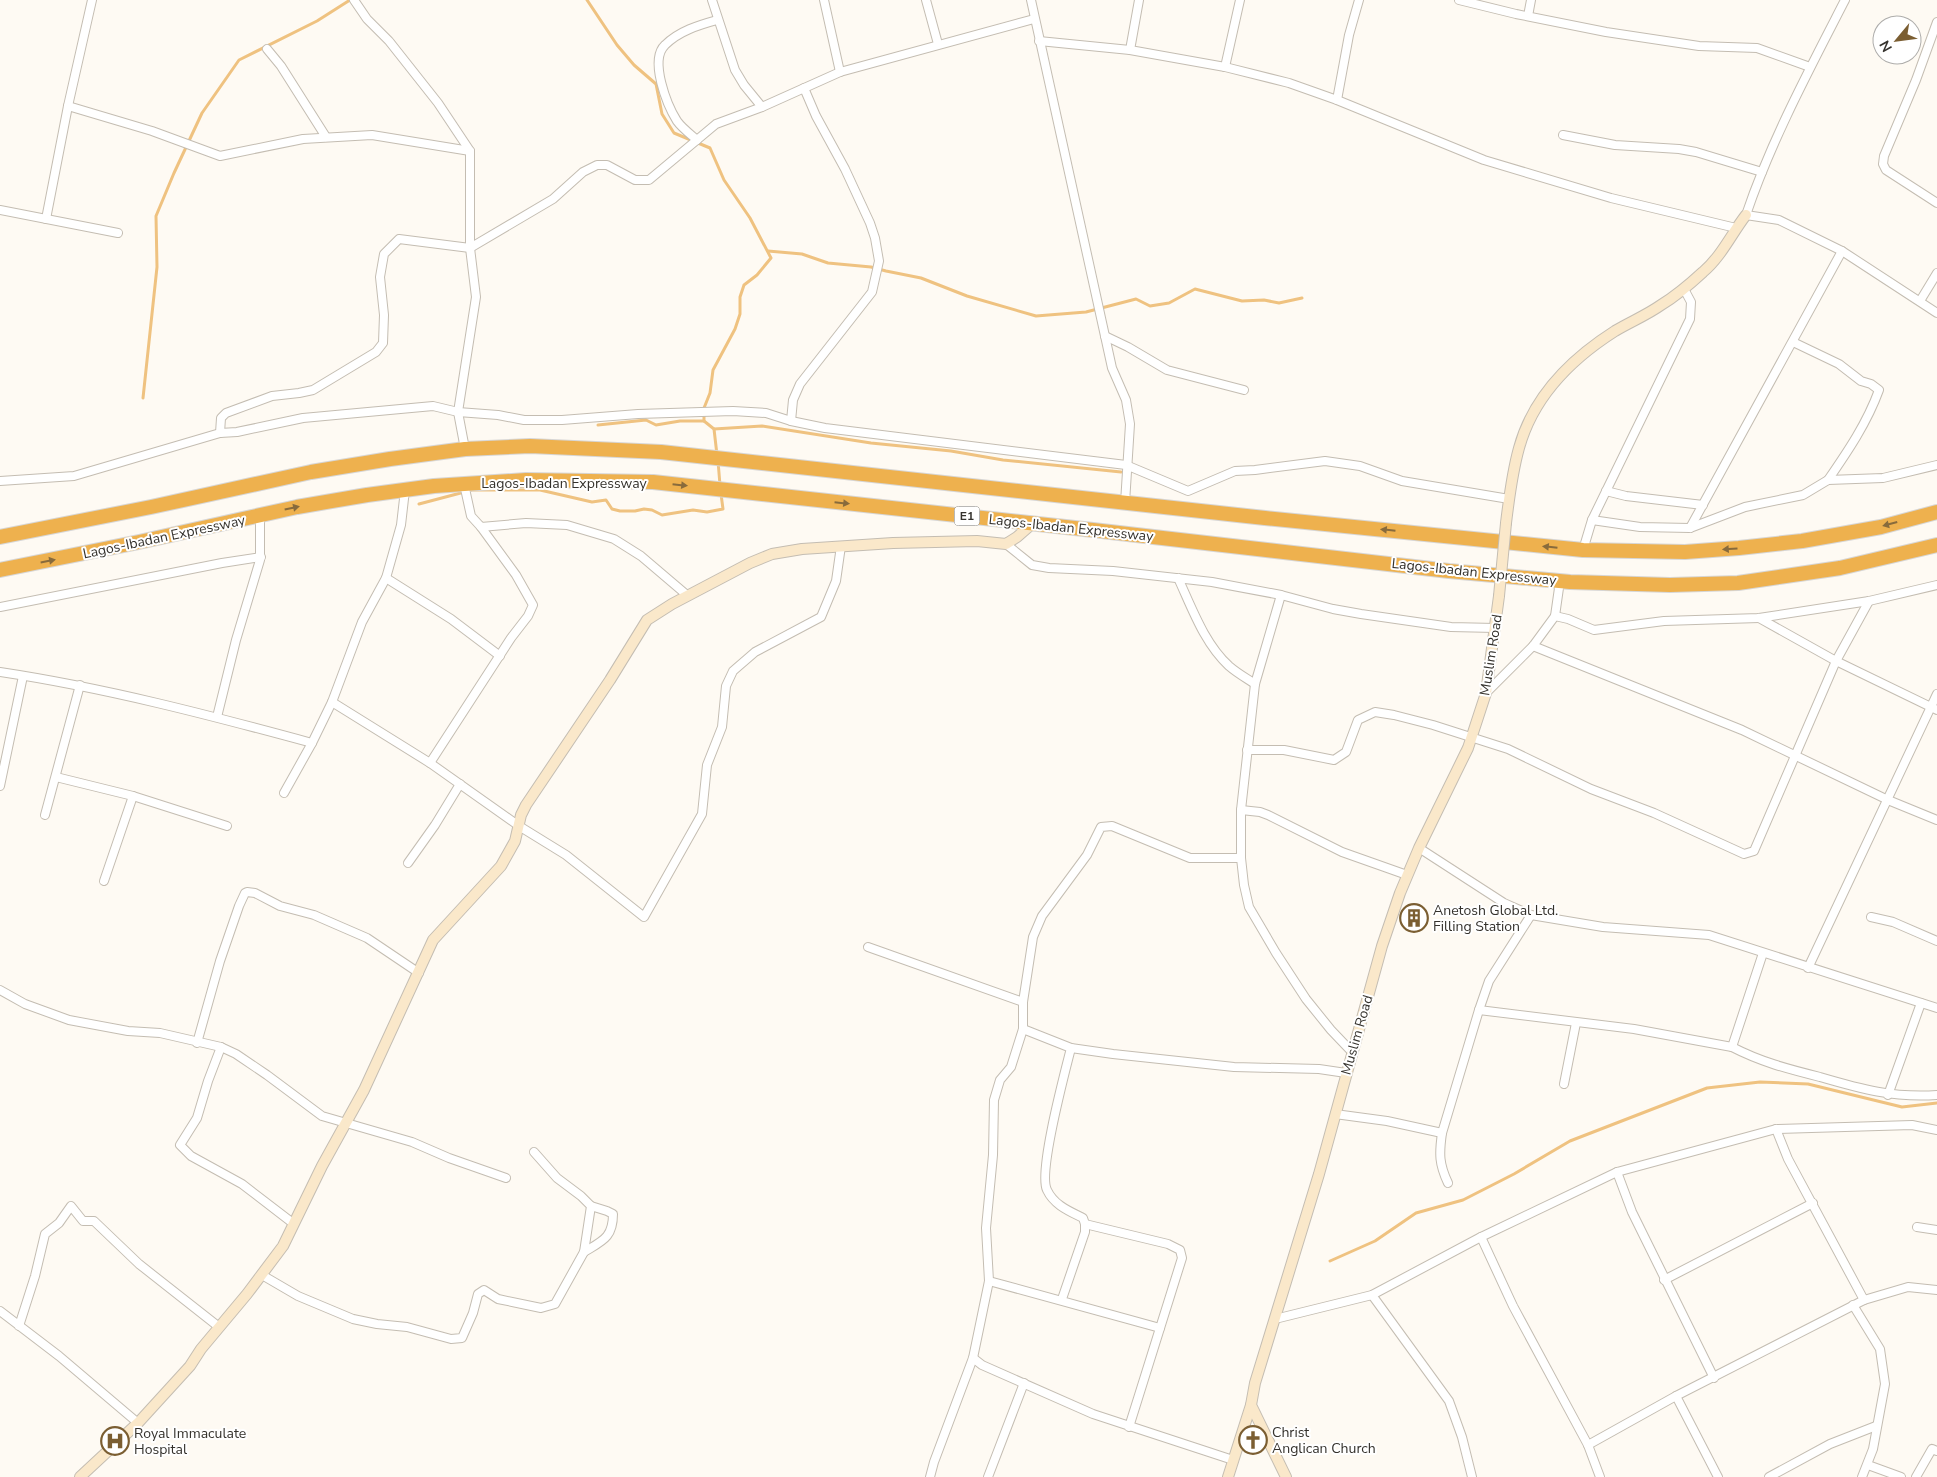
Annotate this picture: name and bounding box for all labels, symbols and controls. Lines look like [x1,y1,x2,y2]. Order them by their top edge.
north arrow [1872,15,1922,65]
text: N [1875,37,1897,55]
street label: Lagos-Ibadan Expressway [481,474,648,493]
one-way arrow [672,481,688,489]
one-way arrow [834,499,850,507]
one-way arrow [285,504,300,512]
road number: E1 [954,506,980,526]
street label: Lagos-Ibadan Expressway [81,510,248,564]
street label: Lagos-Ibadan Expressway [988,510,1155,546]
one-way arrow [1882,520,1897,528]
one-way arrow [1380,526,1396,534]
one-way arrow [1542,543,1558,551]
one-way arrow [1721,546,1737,554]
street label: Lagos-Ibadan Expressway [1391,554,1558,590]
one-way arrow [40,557,56,565]
street label: Muslim Road [1475,613,1507,697]
place label: Anetosh Global Ltd. Filling Station [1433,901,1558,936]
building icon: Anetosh Global Ltd. Filling Station [1399,903,1429,933]
street label: Muslim Road [1337,993,1377,1077]
place label: Christ Anglican Church [1272,1423,1376,1458]
place label: Royal Immaculate Hospital [134,1424,246,1459]
church icon: Christ Anglican Church [1238,1425,1268,1455]
hospital icon: Royal Immaculate Hospital [100,1426,130,1456]

